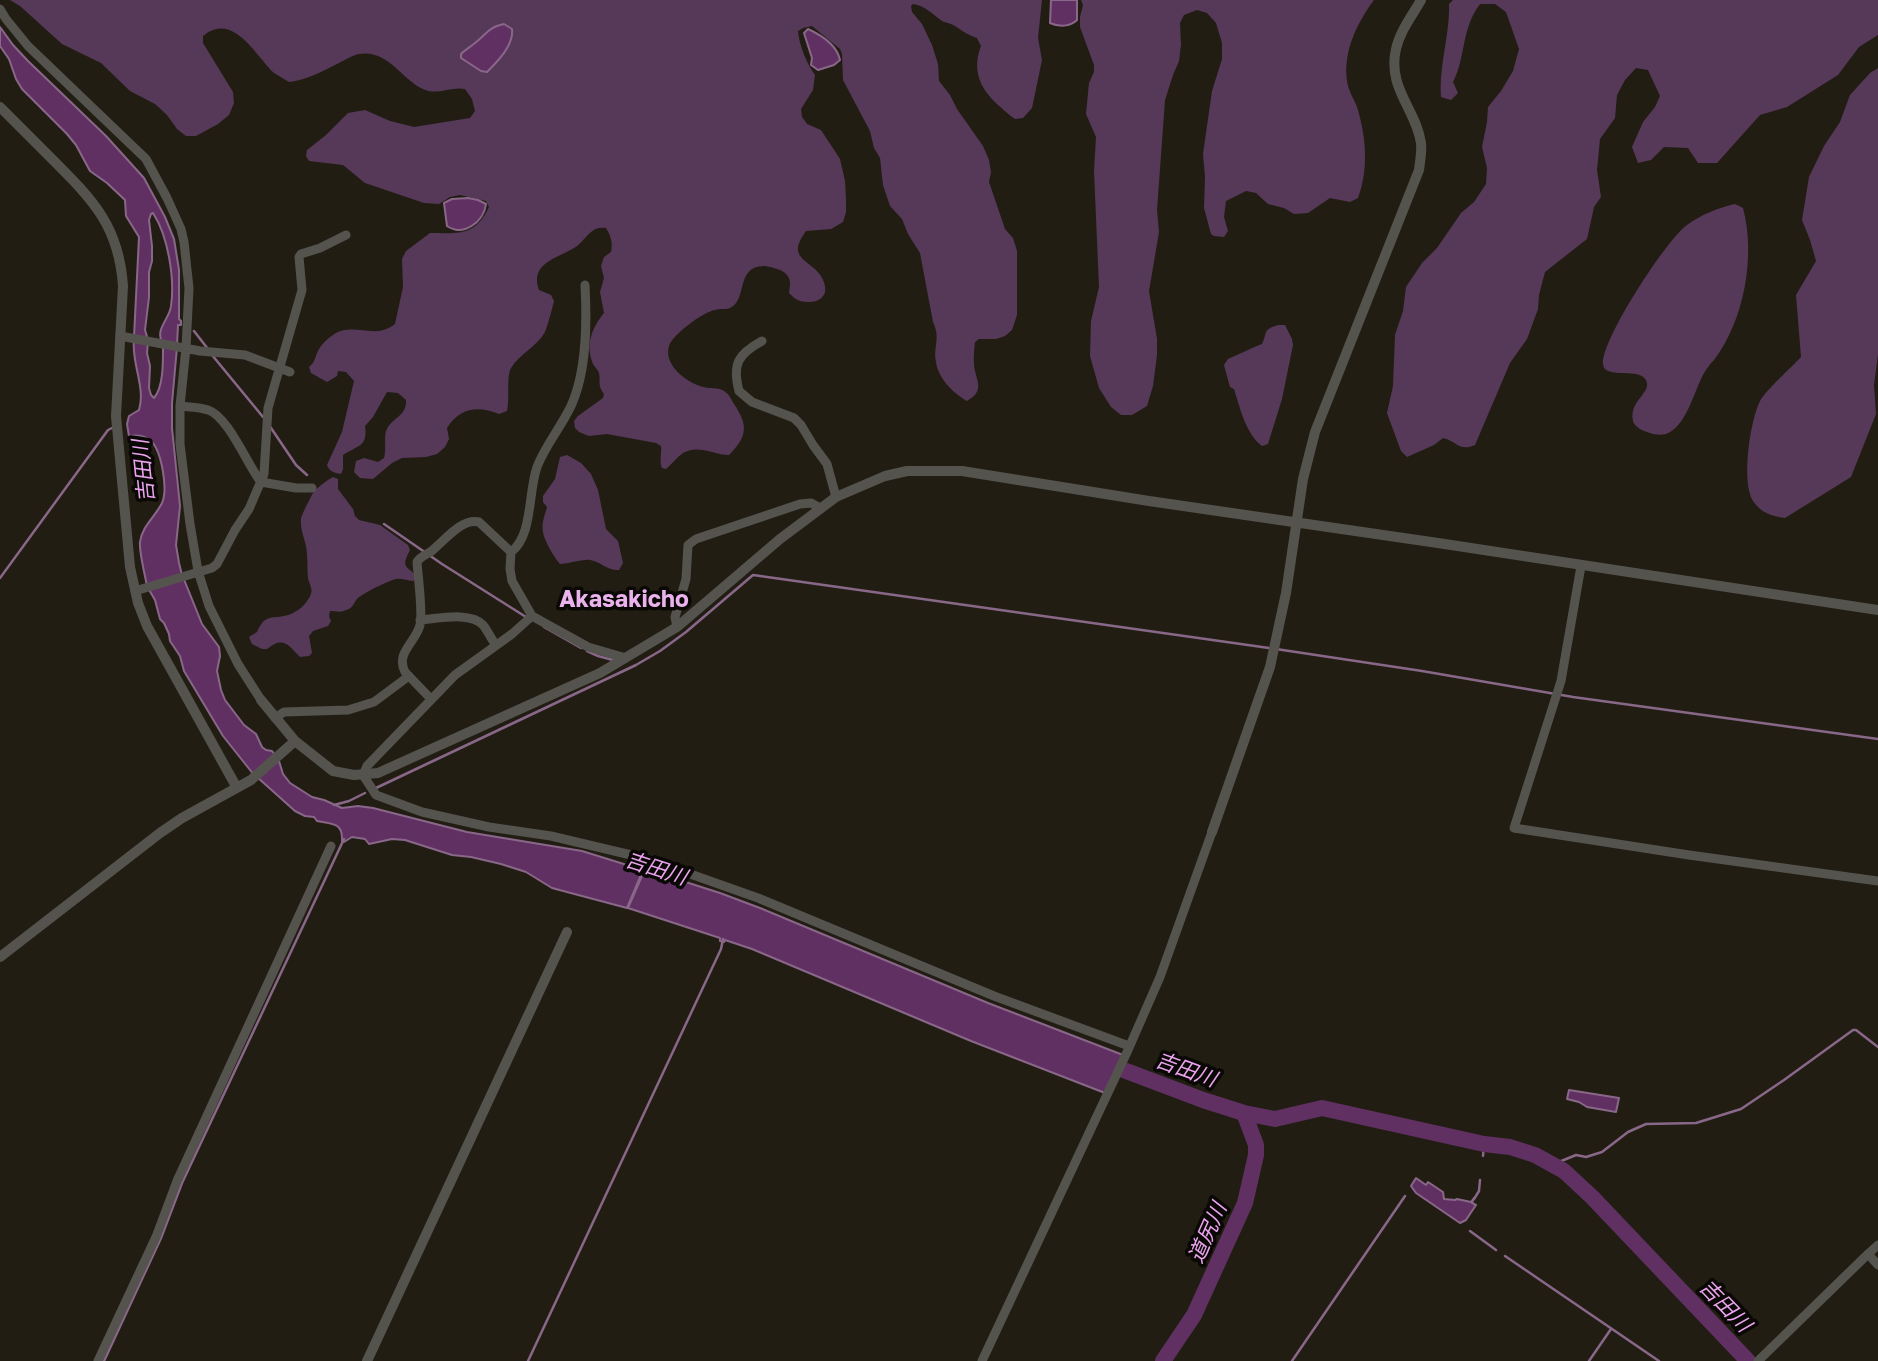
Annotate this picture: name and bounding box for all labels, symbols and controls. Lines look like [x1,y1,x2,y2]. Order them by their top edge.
water label: 吉田川 [128,438,160,504]
district label: Akasakicho [559,586,689,614]
water label: 吉田川 [622,847,690,891]
water label: 吉田川 [1152,1047,1220,1093]
water label: 道尻川 [1184,1199,1232,1267]
water label: 吉田川 [1694,1275,1756,1337]

